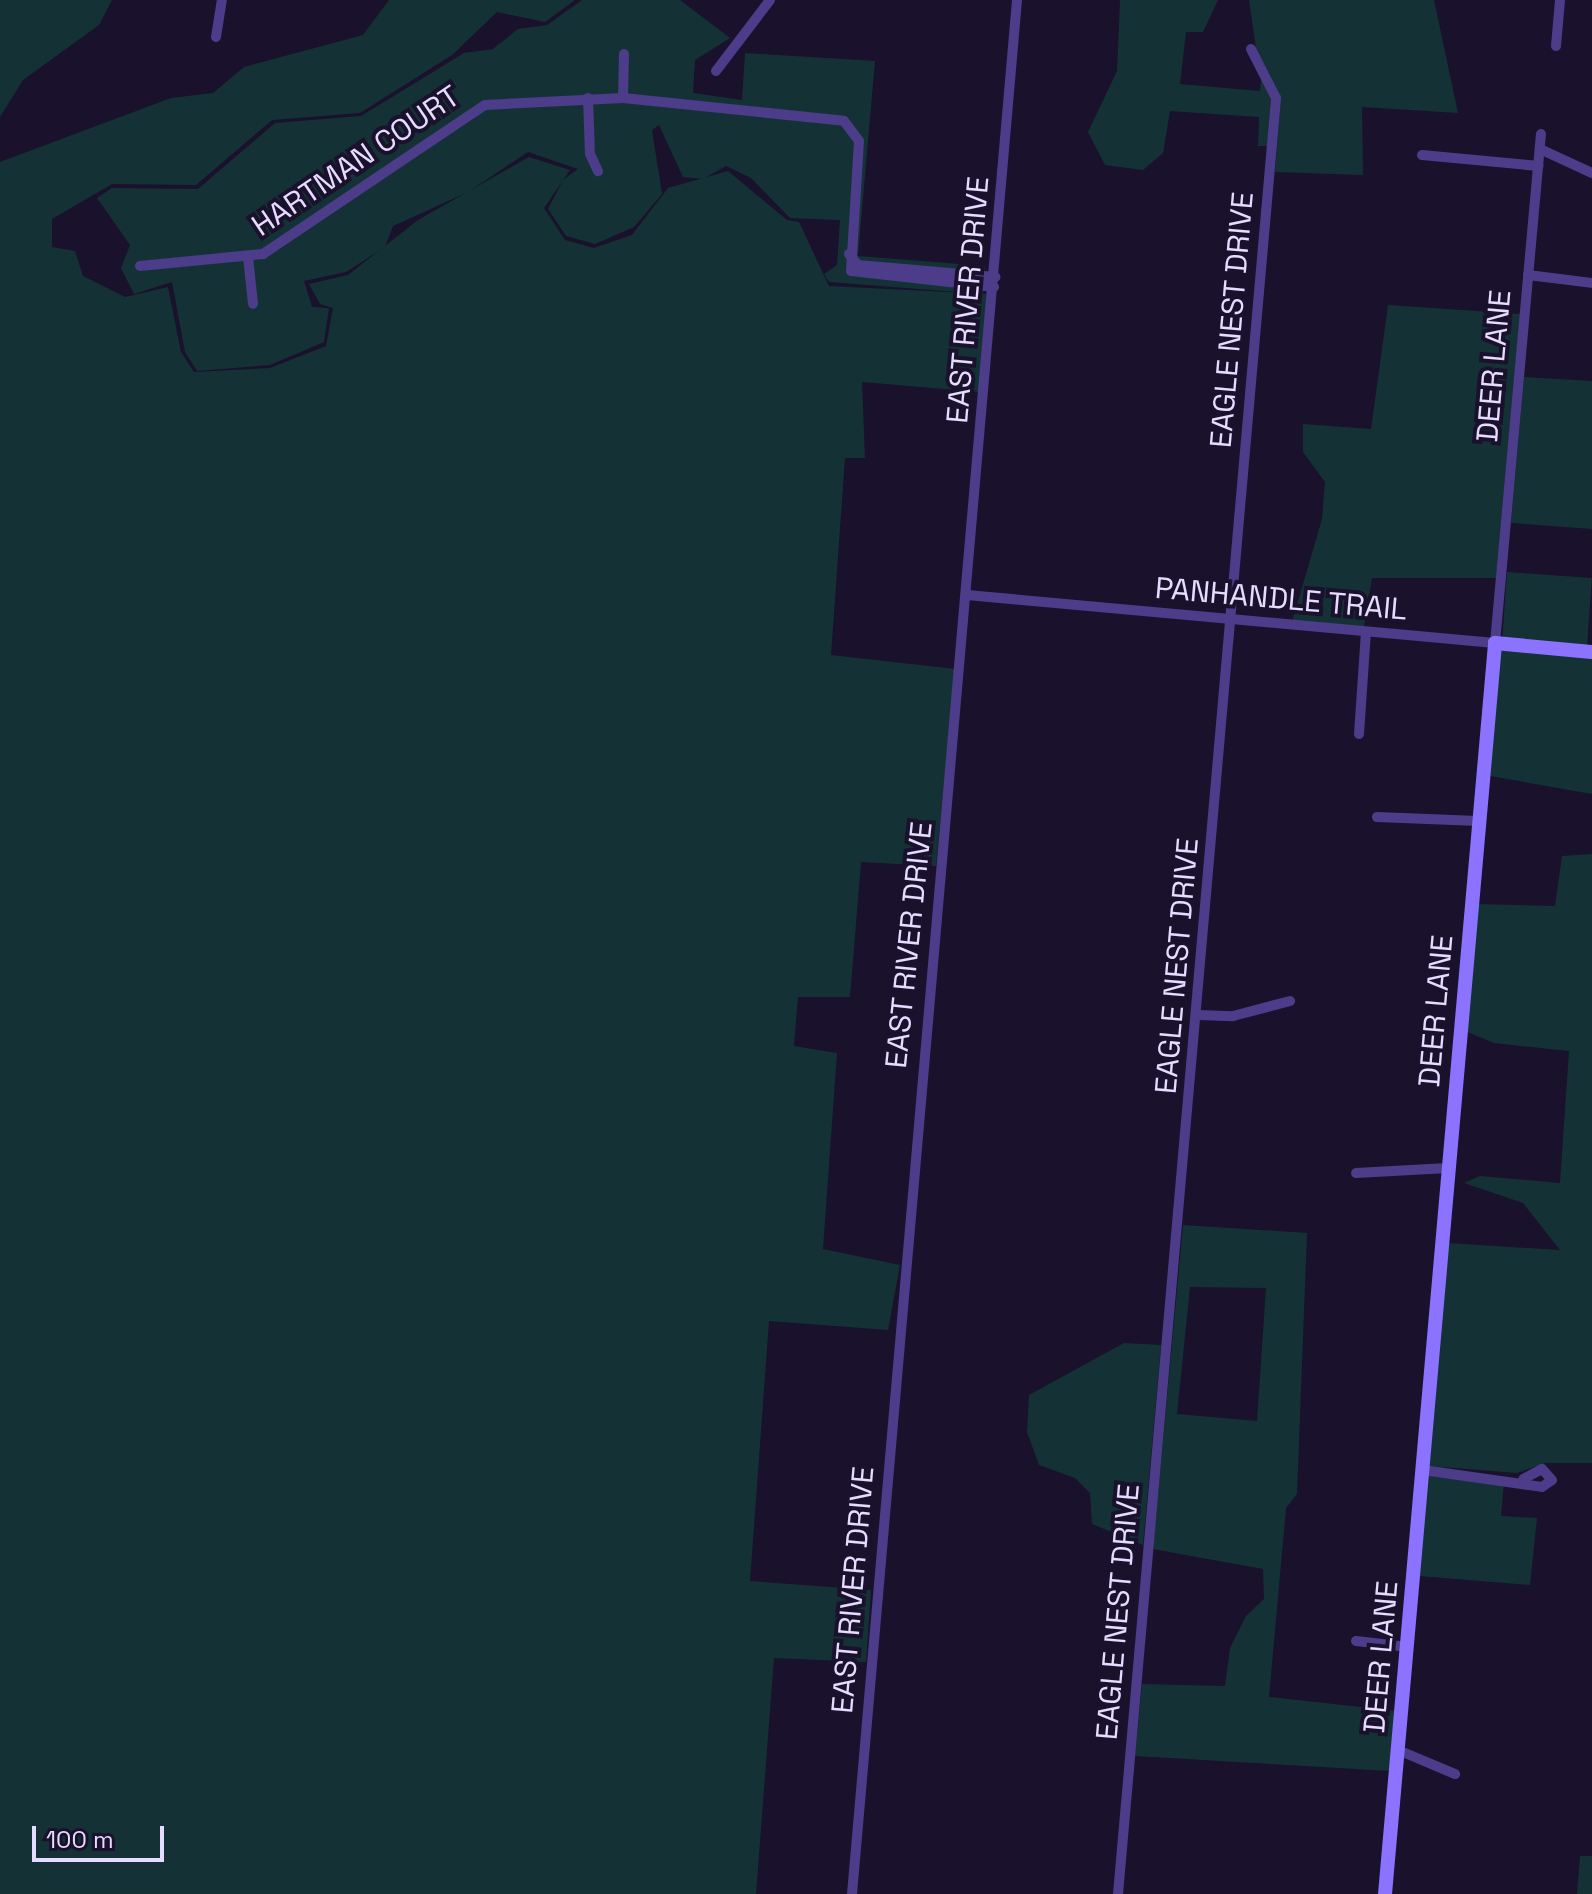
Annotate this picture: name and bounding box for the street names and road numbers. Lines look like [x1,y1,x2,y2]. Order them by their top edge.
street label: HARTMAN COURT [245,78,467,244]
street label: EAST RIVER DRIVE [939,175,997,425]
street label: EAGLE NEST DRIVE [1203,190,1261,450]
street label: DEER LANE [1469,289,1519,443]
street label: PANHANDLE TRAIL [1153,570,1409,628]
street label: EAST RIVER DRIVE [878,820,940,1070]
street label: EAGLE NEST DRIVE [1148,836,1206,1096]
street label: DEER LANE [1411,934,1461,1088]
street label: EAST RIVER DRIVE [824,1465,882,1715]
street label: EAGLE NEST DRIVE [1089,1482,1147,1742]
street label: DEER LANE [1356,1580,1406,1734]

